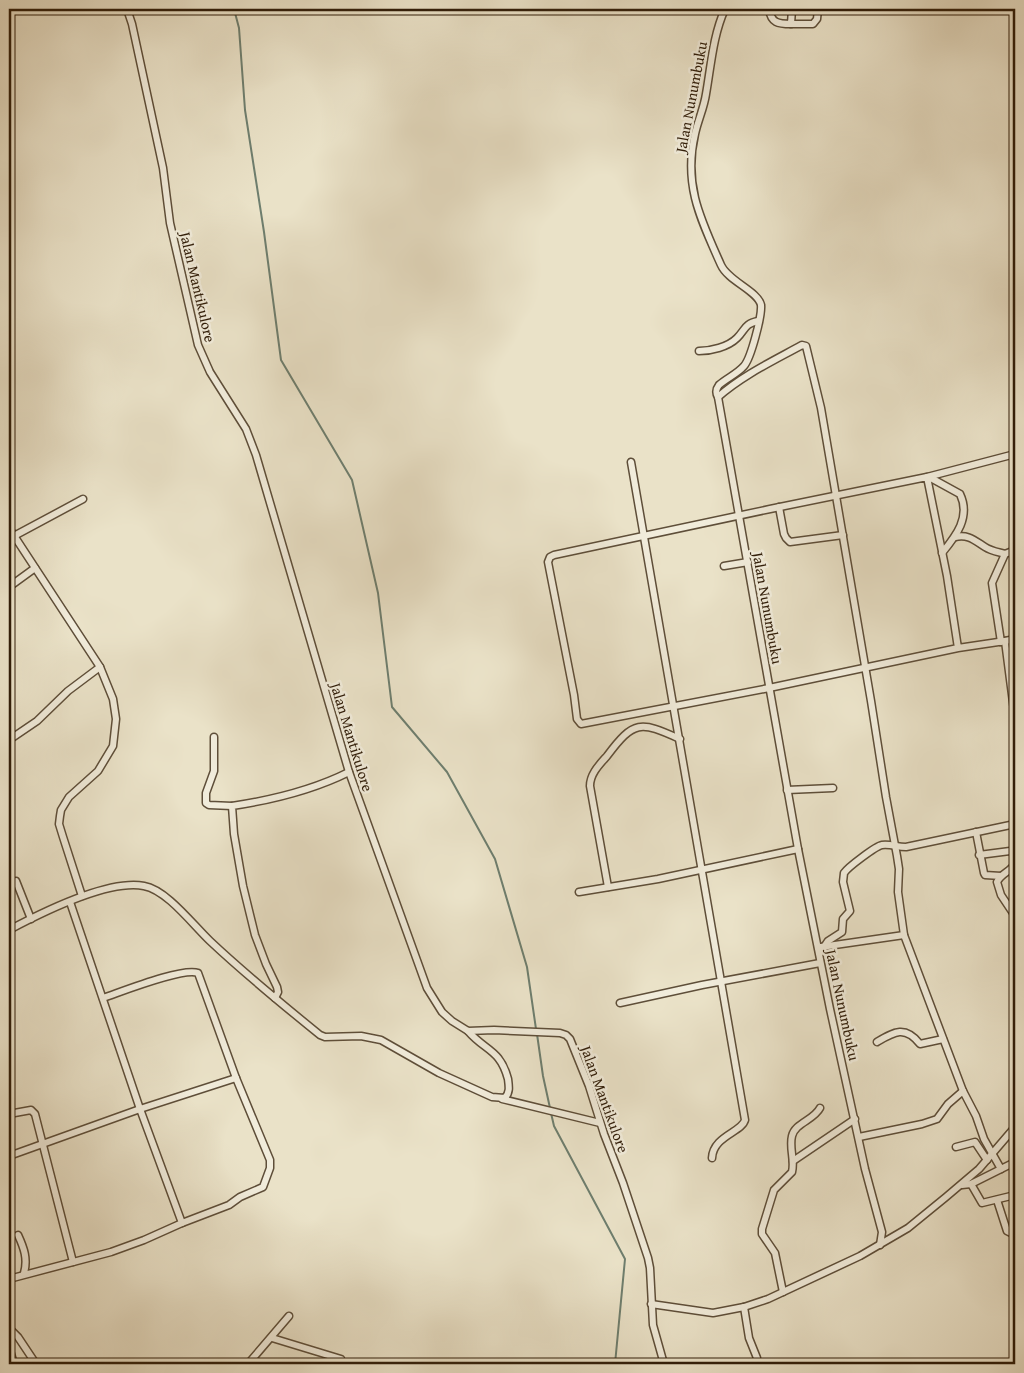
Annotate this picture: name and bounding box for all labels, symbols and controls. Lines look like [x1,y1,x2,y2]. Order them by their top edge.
street label: Jalan Nunumbuku [670,39,712,157]
street label: Jalan Mantikulore [175,228,221,344]
street label: Jalan Nunumbuku [747,548,788,666]
street label: Jalan Mantikulore [325,678,379,794]
street label: Jalan Nunumbuku [821,946,865,1063]
street label: Jalan Mantikulore [575,1041,634,1156]

